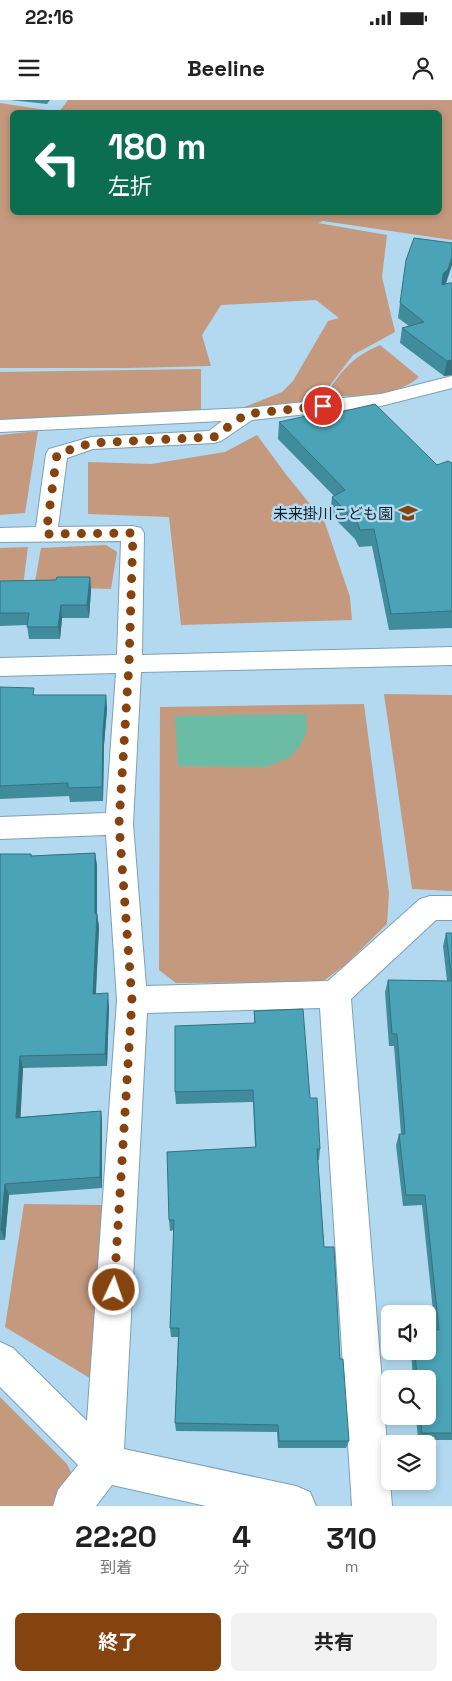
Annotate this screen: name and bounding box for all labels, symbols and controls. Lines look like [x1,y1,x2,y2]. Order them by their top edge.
text: 22:16 [25,5,74,30]
icon: menu [15,54,43,82]
text: Beeline [187,54,265,82]
icon: person [409,54,437,82]
text: 180 m [108,125,206,169]
icon: left [25,130,90,195]
text: 左折 [108,172,152,200]
pin [302,385,344,427]
icon: arrive [309,392,337,420]
school or university icon: 未来掛川こども園 [397,502,419,524]
place label: 未来掛川こども園 [273,504,393,523]
position arrow [87,1263,139,1315]
map controls [381,1305,436,1490]
button: sound [381,1305,436,1360]
button: search [381,1370,436,1425]
button: layers [381,1435,436,1490]
text: 22:20 [75,1517,157,1556]
text: 4 [232,1517,251,1556]
text: 310 [326,1519,377,1558]
text: m [345,1556,358,1577]
text: 到着 [100,1557,132,1578]
text: 分 [234,1557,250,1578]
button: 終了 [15,1613,221,1671]
button: 共有 [231,1613,437,1671]

